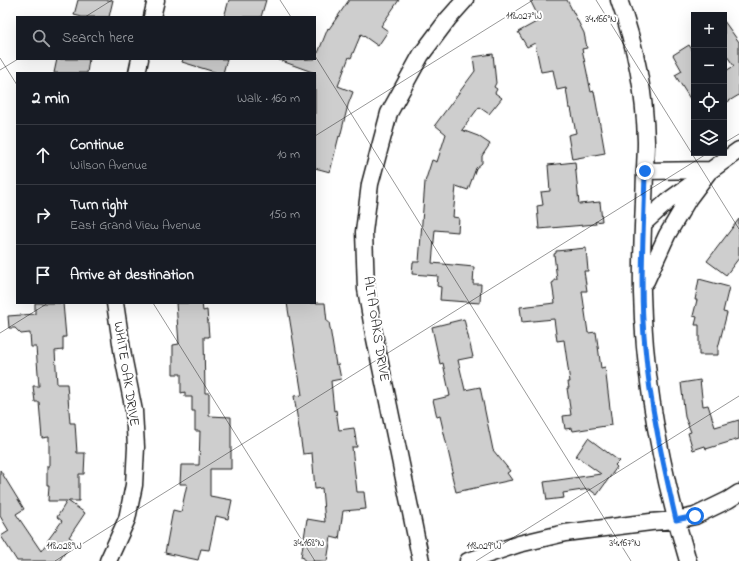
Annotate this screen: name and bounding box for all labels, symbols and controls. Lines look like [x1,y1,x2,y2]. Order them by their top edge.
text: 118.027°W [506,9,542,24]
text: 34.166°N [585,12,617,27]
map controls [691,12,727,156]
button: + [691,12,727,48]
search box [16,16,316,60]
icon: search [30,27,52,49]
text: Search here [62,27,134,49]
button: − [691,48,727,84]
button: locate [691,84,727,120]
text: 2 min [32,86,69,111]
text: Walk · 160 m [237,89,300,108]
button: layers [691,120,727,156]
text: Continue [70,134,124,156]
icon: ahead [32,144,54,166]
text: 10 m [277,145,300,164]
text: Wilson Avenue [70,156,147,175]
route end [636,162,654,180]
text: Turn right [70,194,128,216]
icon: right [32,204,54,226]
text: 150 m [269,205,300,224]
text: East Grand View Avenue [70,216,201,235]
icon: arrive [32,264,54,286]
text: Arrive at destination [70,264,194,286]
street label: ALTA OAKS DRIVE [357,275,395,383]
street label: WHITE OAK DRIVE [107,320,145,428]
route start [686,507,704,525]
text: 34.168°N [293,536,325,551]
text: 34.167°N [609,536,641,551]
text: 118.028°W [46,539,82,554]
text: 118.029°W [467,539,502,554]

